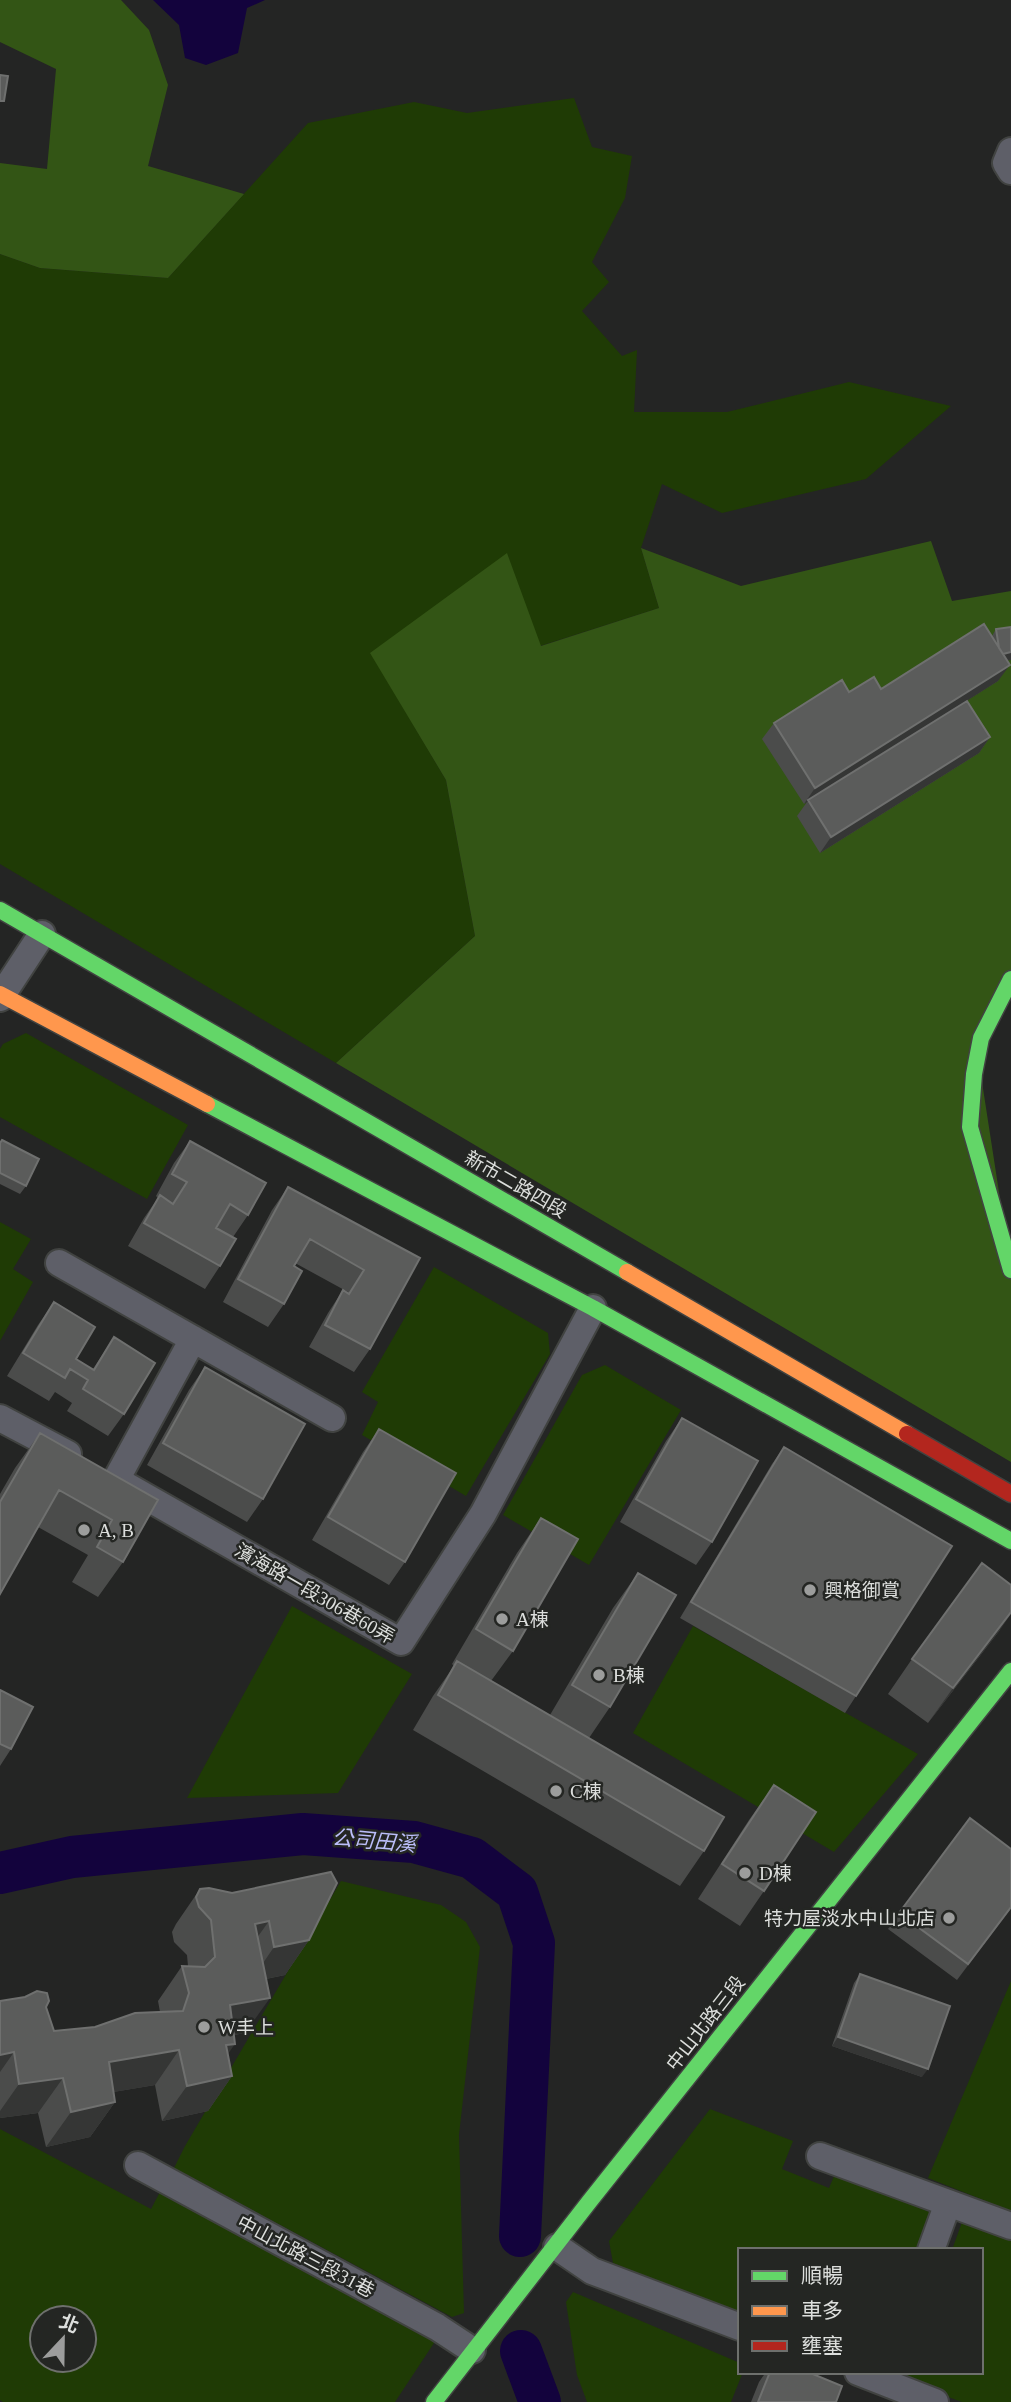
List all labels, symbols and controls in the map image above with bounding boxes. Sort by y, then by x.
street label: 新市二路四段 [461,1147,570,1222]
place label: A, B [98,1520,134,1541]
marker: A, B [76,1522,92,1538]
street label: 濱海路一段306巷60弄 [231,1539,398,1648]
place label: 興格御賞 [824,1580,900,1601]
marker: 興格御賞 [802,1582,818,1598]
place label: A棟 [516,1609,549,1630]
marker: A棟 [494,1611,510,1627]
place label: B棟 [613,1665,645,1686]
marker: B棟 [591,1667,607,1683]
place label: C棟 [570,1781,602,1802]
marker: C棟 [548,1783,564,1799]
water label: 公司田溪 [331,1825,420,1857]
place label: D棟 [759,1863,792,1884]
marker: D棟 [737,1865,753,1881]
place label: 特力屋淡水中山北店 [764,1908,935,1929]
marker: 特力屋淡水中山北店 [941,1910,957,1926]
street label: 中山北路三段 [662,1972,749,2075]
place label: W丰上 [218,2017,274,2038]
marker: W丰上 [196,2019,212,2035]
street label: 中山北路三段31巷 [234,2211,378,2301]
legend [738,2248,983,2374]
text: 順暢 [801,2264,843,2288]
text: 車多 [801,2299,843,2323]
north arrow [28,2304,98,2374]
text: 北 [56,2310,82,2337]
text: 壅塞 [801,2334,843,2358]

